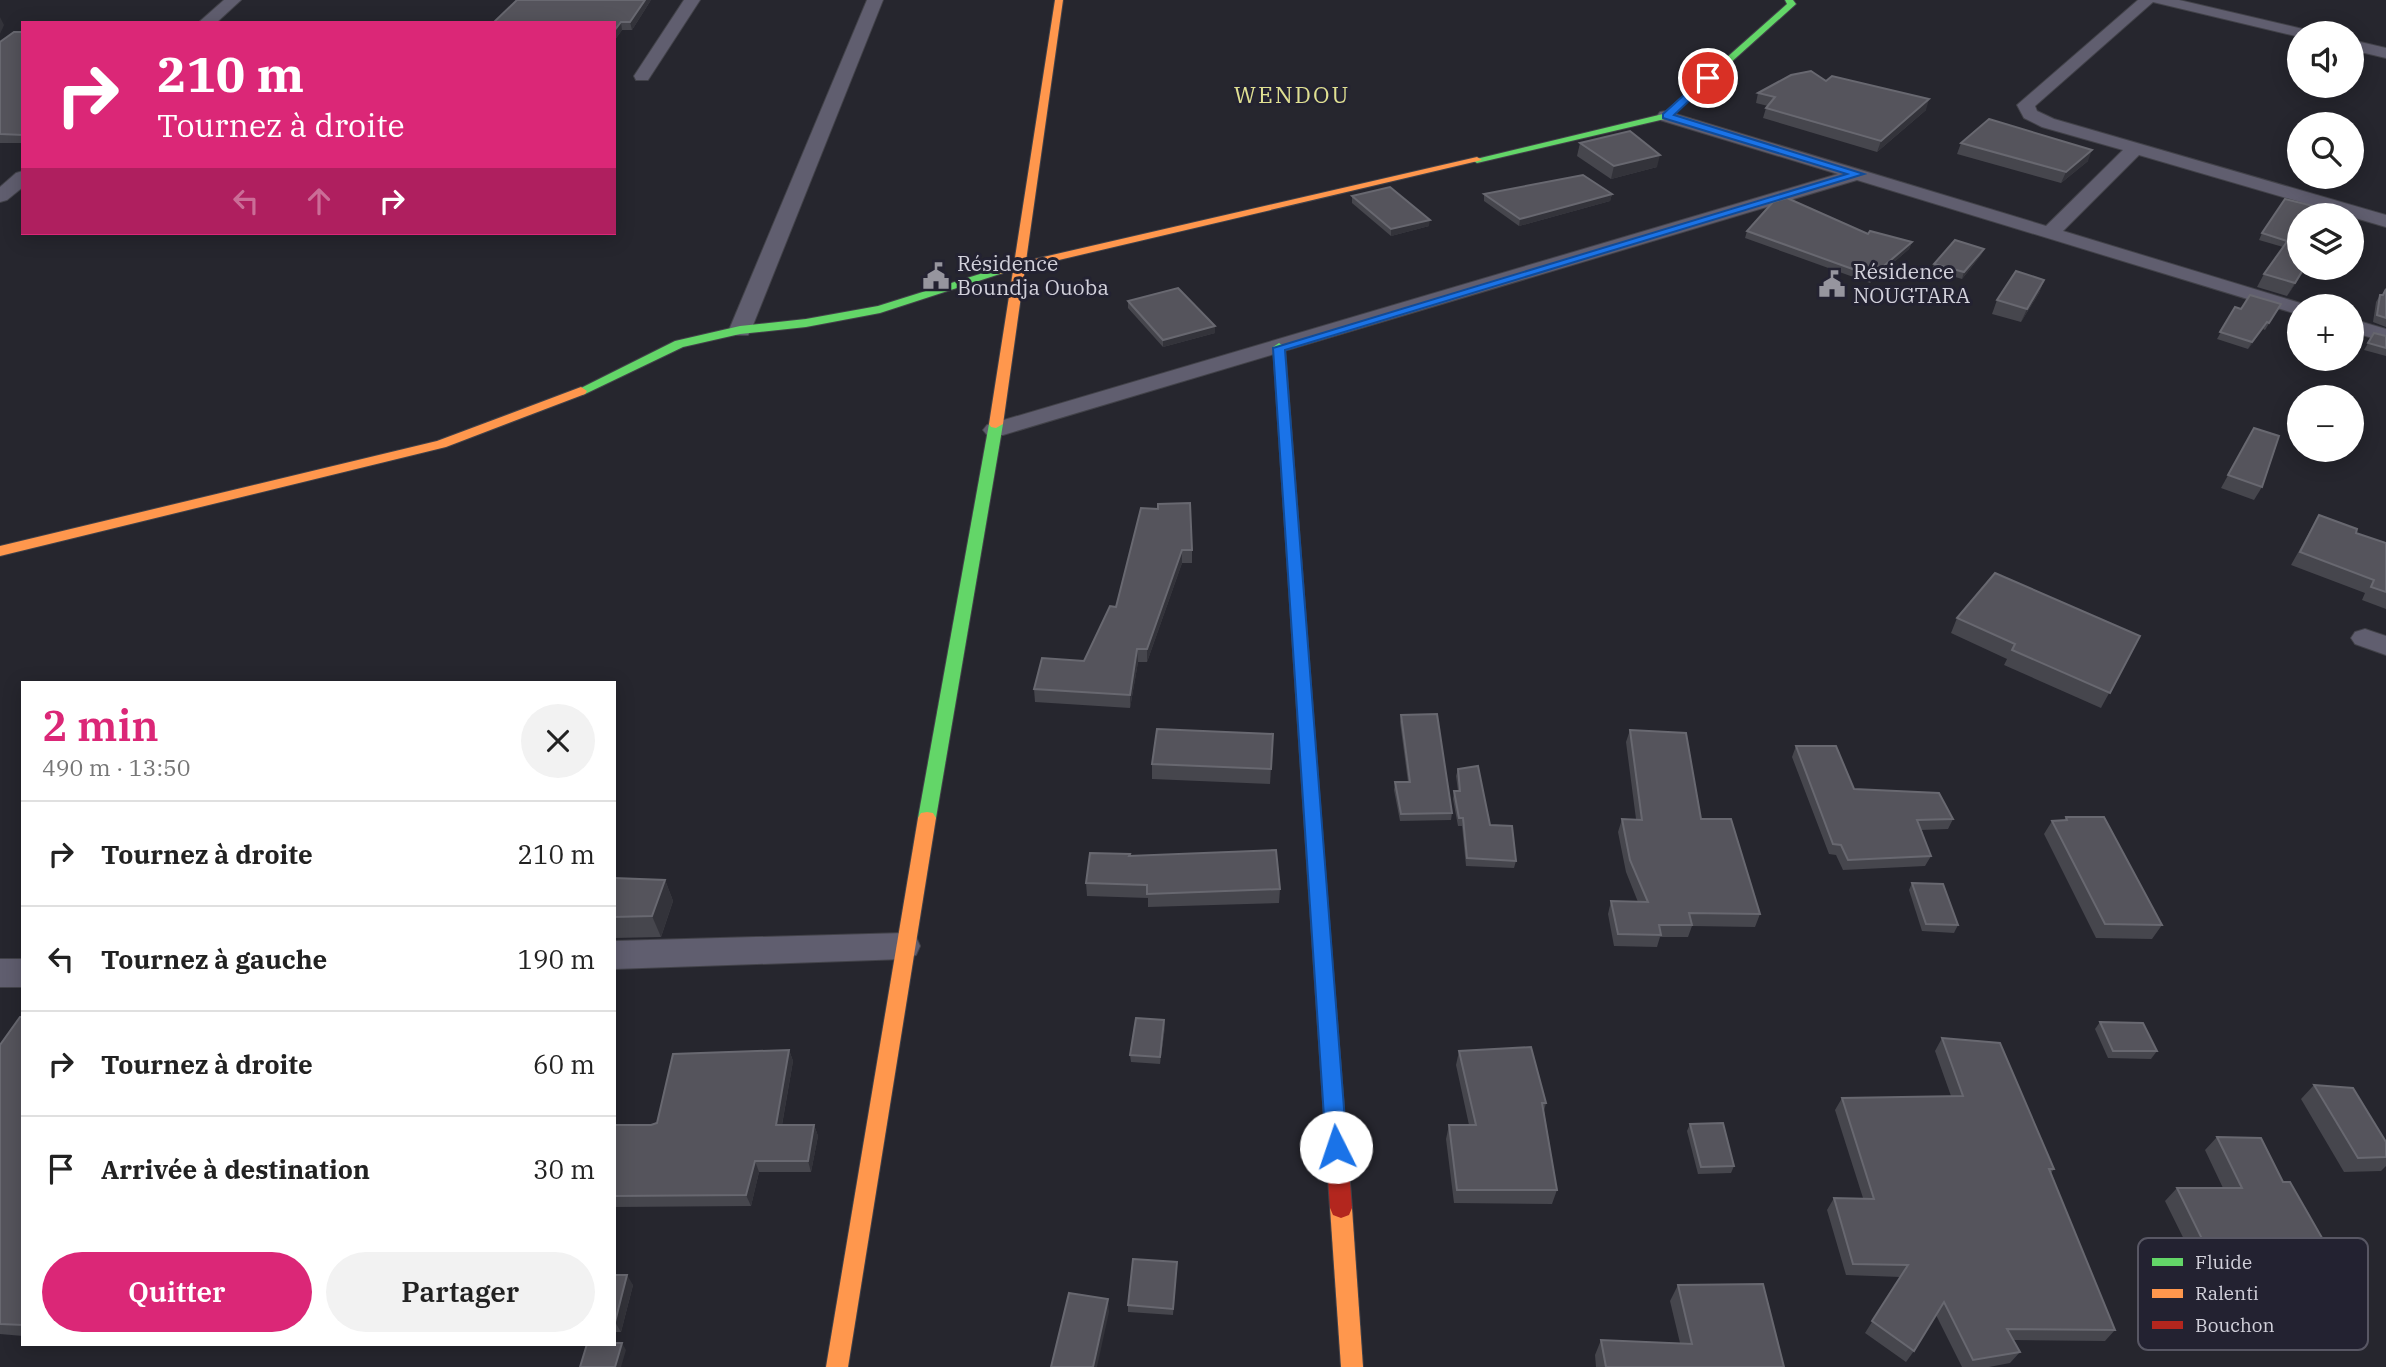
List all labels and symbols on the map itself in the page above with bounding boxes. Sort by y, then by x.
pin [1678,48,1738,108]
district label: WENDOU [1234,79,1350,109]
place label: Résidence Boundja Ouoba [957,249,1109,301]
place label: Résidence NOUGTARA [1853,257,1971,309]
public building icon: Résidence Boundja Ouoba [921,261,951,291]
public building icon: Résidence NOUGTARA [1817,269,1847,299]
position arrow [1299,1110,1373,1184]
legend [2138,1238,2368,1350]
text: Fluide [2195,1250,2252,1274]
text: Ralenti [2195,1281,2259,1305]
text: Bouchon [2195,1313,2275,1337]

